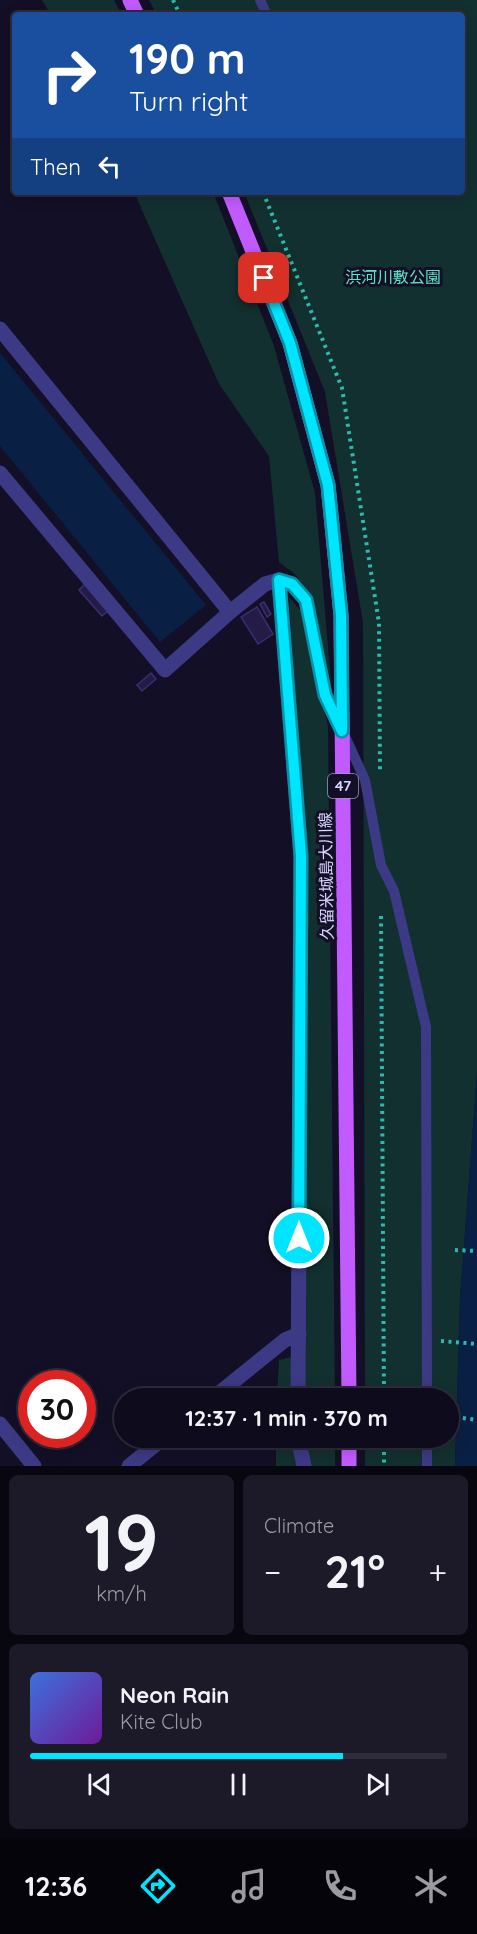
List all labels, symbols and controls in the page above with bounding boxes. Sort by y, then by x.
text: 190 m [129,32,245,85]
icon: right [30,36,108,114]
text: Turn right [129,84,248,118]
icon: left [93,150,126,183]
text: Then [30,153,81,181]
pin [238,252,289,303]
icon: arrive [247,261,280,294]
park label: 浜河川敷公園 [345,267,441,287]
road number: 47 [328,774,358,798]
street label: 久留米城島大川線 [315,812,337,940]
position arrow [267,1206,331,1270]
speed limit sign: 30 [18,1370,96,1448]
text: 12:37 · 1 min · 370 m [185,1404,388,1432]
text: 19 [84,1493,159,1591]
text: Climate [264,1513,334,1538]
text: 21° [324,1543,385,1599]
text: − [264,1551,281,1592]
text: + [428,1551,447,1592]
text: km/h [96,1581,147,1606]
text: Neon Rain [120,1681,229,1709]
text: Kite Club [120,1709,202,1734]
icon: previous [83,1768,116,1801]
icon: pause [222,1768,255,1801]
icon: next [361,1768,394,1801]
icon: directions [137,1865,179,1907]
icon: music [228,1865,270,1907]
icon: phone [319,1865,361,1907]
icon: climate [410,1865,452,1907]
text: 12:36 [25,1869,87,1903]

